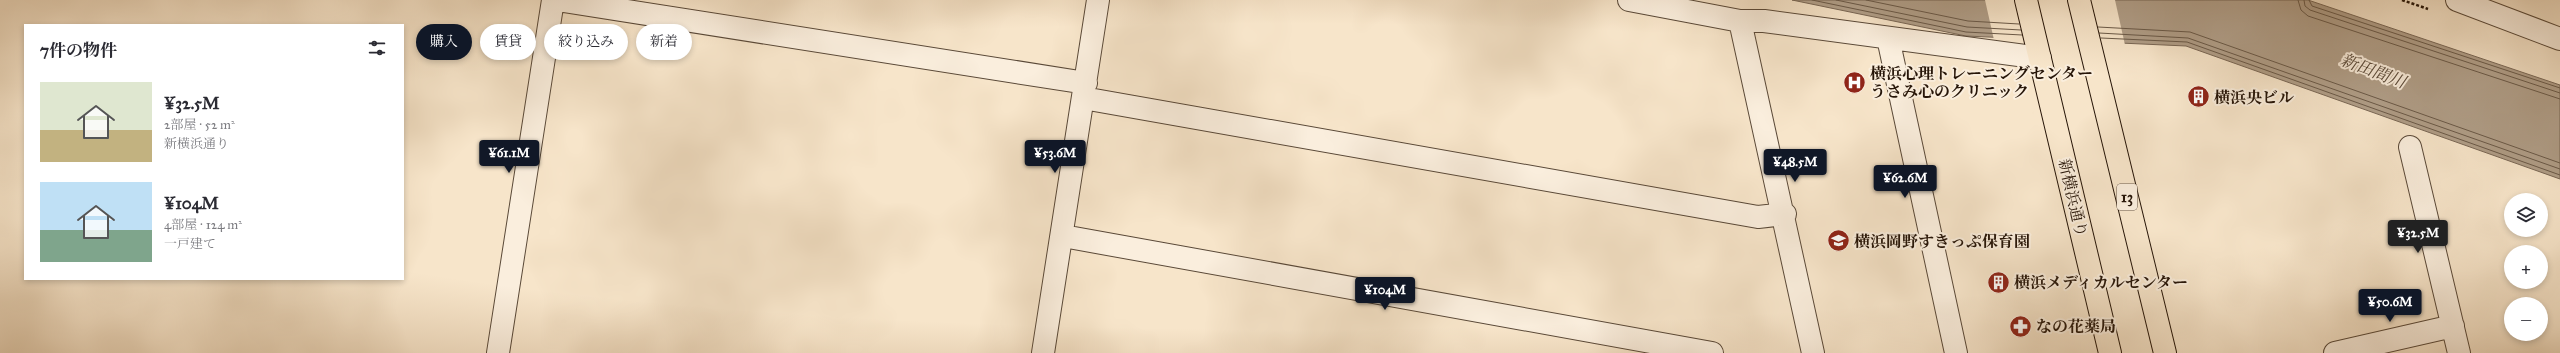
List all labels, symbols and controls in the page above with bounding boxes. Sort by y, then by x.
chip: 購入 [416,24,472,60]
chip: 賃貸 [480,24,536,60]
chip: 絞り込み [544,24,628,60]
chip: 新着 [636,24,692,60]
icon: filters [366,37,388,59]
text: 7件の物件 [40,40,117,61]
water label: 新田間川 [2337,49,2410,94]
place label: 横浜心理トレーニングセンター うさみ心のクリニック [1870,64,2093,101]
hospital icon: 横浜心理トレーニングセンター うさみ心のクリニック [1842,69,1868,95]
building icon: 横浜央ビル [2185,84,2211,110]
place label: 横浜央ビル [2214,88,2294,107]
text: ¥32.5M [164,93,219,114]
icon: home [72,98,120,146]
text: 2部屋 · 52 m² [164,117,235,133]
text: 新横浜通り [164,136,229,152]
pin: ¥61.1M [476,140,542,174]
pin: ¥53.6M [1022,140,1088,174]
text: ¥61.1M [488,145,530,161]
text: ¥53.6M [1034,145,1076,161]
pin: ¥48.5M [1762,149,1828,183]
text: ¥48.5M [1773,154,1817,170]
street label: 新横浜通り [2055,157,2091,239]
pin: ¥62.6M [1872,165,1938,199]
text: ¥62.6M [1883,170,1927,186]
road number: 13 [2117,184,2137,210]
text: ¥104M [164,193,219,214]
map controls [2504,193,2548,341]
button: layers [2504,193,2548,237]
icon: home [72,198,120,246]
text: 4部屋 · 124 m² [164,217,242,233]
pin: ¥32.5M [2385,220,2451,254]
text: ¥32.5M [2397,225,2439,241]
school or university icon: 横浜岡野すきっぷ保育園 [1826,228,1852,254]
place label: 横浜岡野すきっぷ保育園 [1854,232,2030,251]
text: 一戸建て [164,236,216,252]
button: + [2504,245,2548,289]
building icon: 横浜メディカルセンター [1985,269,2011,295]
place label: 横浜メディカルセンター [2014,273,2188,292]
pin: ¥104M [1357,277,1413,311]
text: ¥104M [1364,282,1406,298]
pin: ¥50.6M [2357,289,2423,323]
text: ¥50.6M [2368,294,2412,310]
button: − [2504,297,2548,341]
pharmacy icon: なの花薬局 [2008,313,2034,339]
place label: なの花薬局 [2036,317,2116,336]

